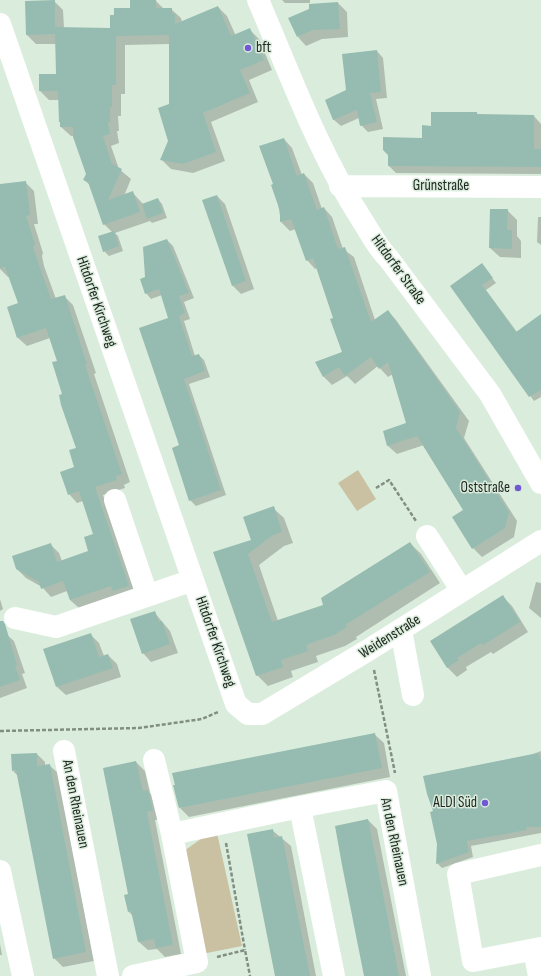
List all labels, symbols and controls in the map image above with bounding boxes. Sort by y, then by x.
place label: bft [256,39,271,57]
marker: bft [243,43,253,53]
street label: Grünstraße [413,177,469,195]
street label: Hitdorfer Straße [367,232,429,308]
street label: Hitdorfer Kirchweg [72,254,120,350]
place label: Oststraße [461,479,510,497]
marker: Oststraße [513,483,523,493]
street label: Hitdorfer Kirchweg [191,594,239,690]
street label: Weidenstraße [356,611,424,663]
street label: An den Rheinauen [58,758,92,850]
place label: ALDI Süd [433,794,477,812]
street label: An den Rheinauen [376,796,412,888]
marker: ALDI Süd [480,798,490,808]

